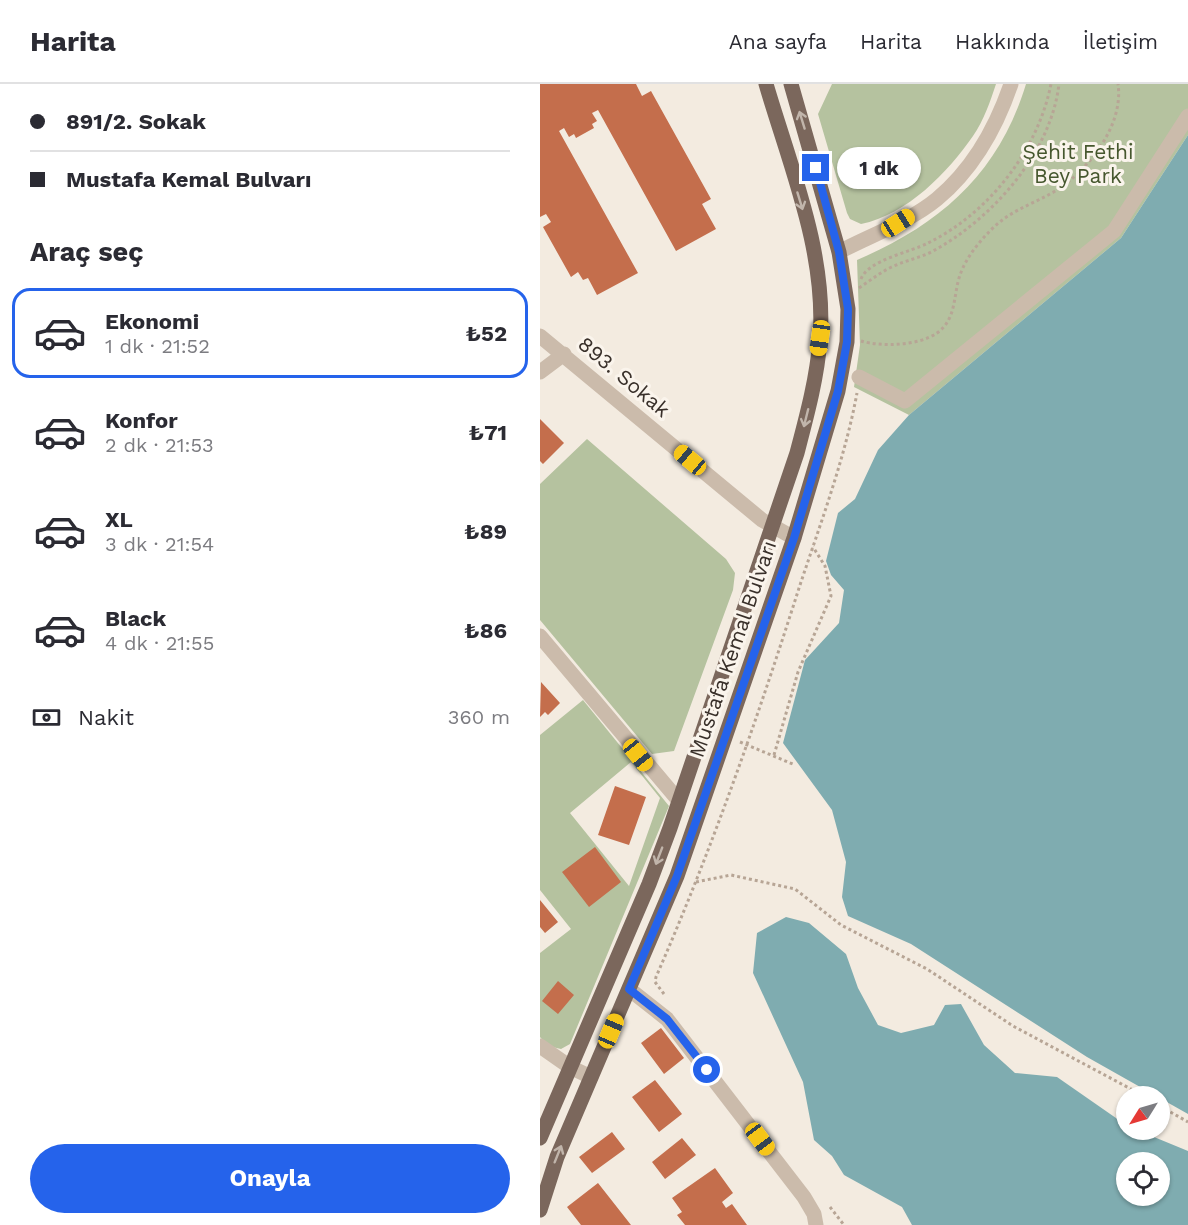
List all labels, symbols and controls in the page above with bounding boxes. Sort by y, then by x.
text: Harita [30,25,116,58]
text: Ana sayfa [729,29,827,54]
text: Harita [860,29,922,54]
text: Hakkında [955,29,1050,54]
text: İletişim [1083,29,1158,54]
text: 891/2. Sokak [66,109,206,134]
one-way arrow [796,111,807,130]
park label: Şehit Fethi Bey Park [1023,139,1133,188]
callout: 1 dk [837,147,921,189]
route end [802,154,829,181]
text: 1 dk [859,156,899,180]
text: Mustafa Kemal Bulvarı [66,167,311,192]
one-way arrow [795,191,806,210]
car [878,206,918,240]
text: Araç seç [30,236,144,268]
icon: car [33,306,87,360]
text: Ekonomi [105,309,199,334]
car [809,319,831,357]
text: ₺52 [465,321,507,346]
street label: 893. Sokak [573,331,675,422]
text: 1 dk · 21:52 [105,334,210,358]
icon: car [33,405,87,459]
text: Konfor [105,408,178,433]
one-way arrow [800,408,811,427]
text: ₺71 [469,420,507,445]
text: 2 dk · 21:53 [105,433,214,457]
car [670,442,710,478]
icon: car [33,504,87,558]
text: XL [105,507,133,532]
text: ₺89 [464,519,507,544]
text: 3 dk · 21:54 [105,532,214,556]
street label: Mustafa Kemal Bulvarı [684,537,781,761]
icon: car [33,603,87,657]
text: Black [105,606,166,631]
text: ₺86 [464,618,507,643]
text: 4 dk · 21:55 [105,631,214,655]
icon: cash [30,701,63,734]
text: Nakit [78,705,134,730]
text: 360 m [448,705,510,729]
car [620,735,656,775]
one-way arrow [653,846,664,865]
car [596,1011,626,1051]
route start [693,1056,720,1083]
north arrow [1116,1086,1170,1140]
map controls [1116,1086,1170,1206]
car [742,1119,778,1159]
button: Onayla [30,1144,510,1213]
one-way arrow [553,1145,564,1164]
button: locate [1116,1152,1170,1206]

